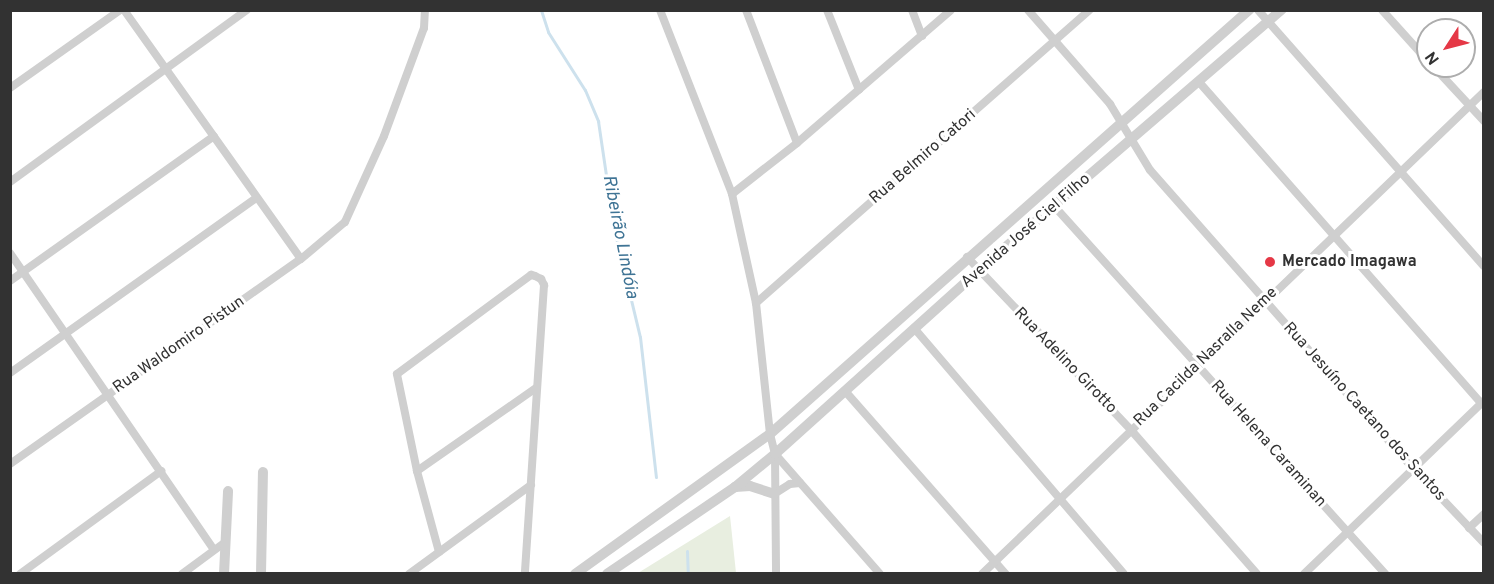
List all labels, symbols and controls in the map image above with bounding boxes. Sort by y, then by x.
north arrow [1416,18,1476,78]
text: N [1422,47,1445,68]
street label: Rua Belmiro Catori [866,106,980,208]
street label: Avenida José Ciel Filho [958,170,1094,292]
water label: Ribeirão Lindóia [596,173,642,301]
place label: Mercado Imagawa [1282,252,1417,272]
marker: Mercado Imagawa [1263,255,1277,269]
street label: Rua Cacilda Nasralla Neme [1130,283,1282,431]
street label: Rua Waldomiro Pistun [109,292,249,398]
street label: Rua Adelino Girotto [1009,304,1121,418]
street label: Rua Jesuíno Caetano dos Santos [1279,319,1449,505]
street label: Rua Helena Caraminan [1206,377,1330,511]

